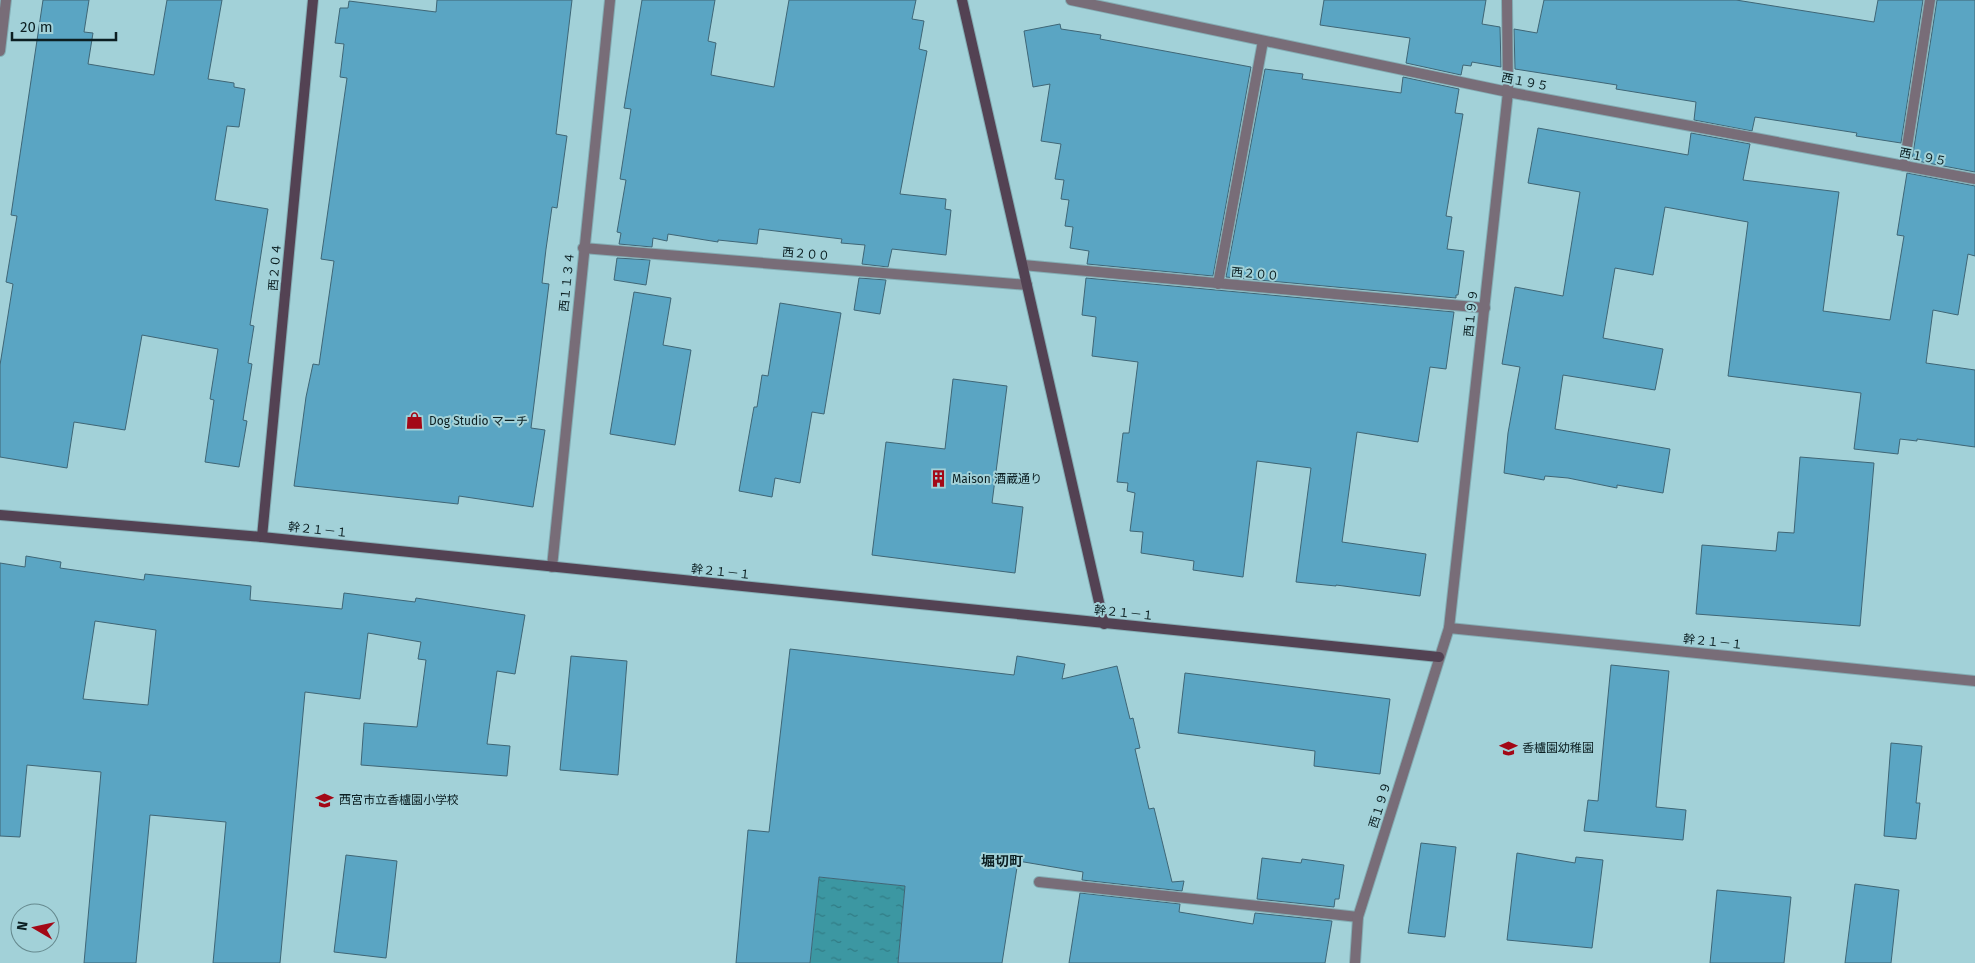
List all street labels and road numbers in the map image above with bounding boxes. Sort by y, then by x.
street label: 西１９５ [1500,71,1550,93]
street label: 西１９５ [1898,146,1948,168]
street label: 西２０４ [266,242,284,292]
street label: 西２００ [781,245,831,263]
street label: 西１１３４ [557,251,577,313]
street label: 西２００ [1230,265,1280,283]
street label: 西１９９ [1462,288,1480,338]
street label: 幹２１－１ [287,520,349,540]
street label: 幹２１－１ [690,562,752,582]
street label: 幹２１－１ [1093,603,1155,623]
street label: 幹２１－１ [1682,632,1744,652]
street label: 西１９９ [1366,780,1394,830]

